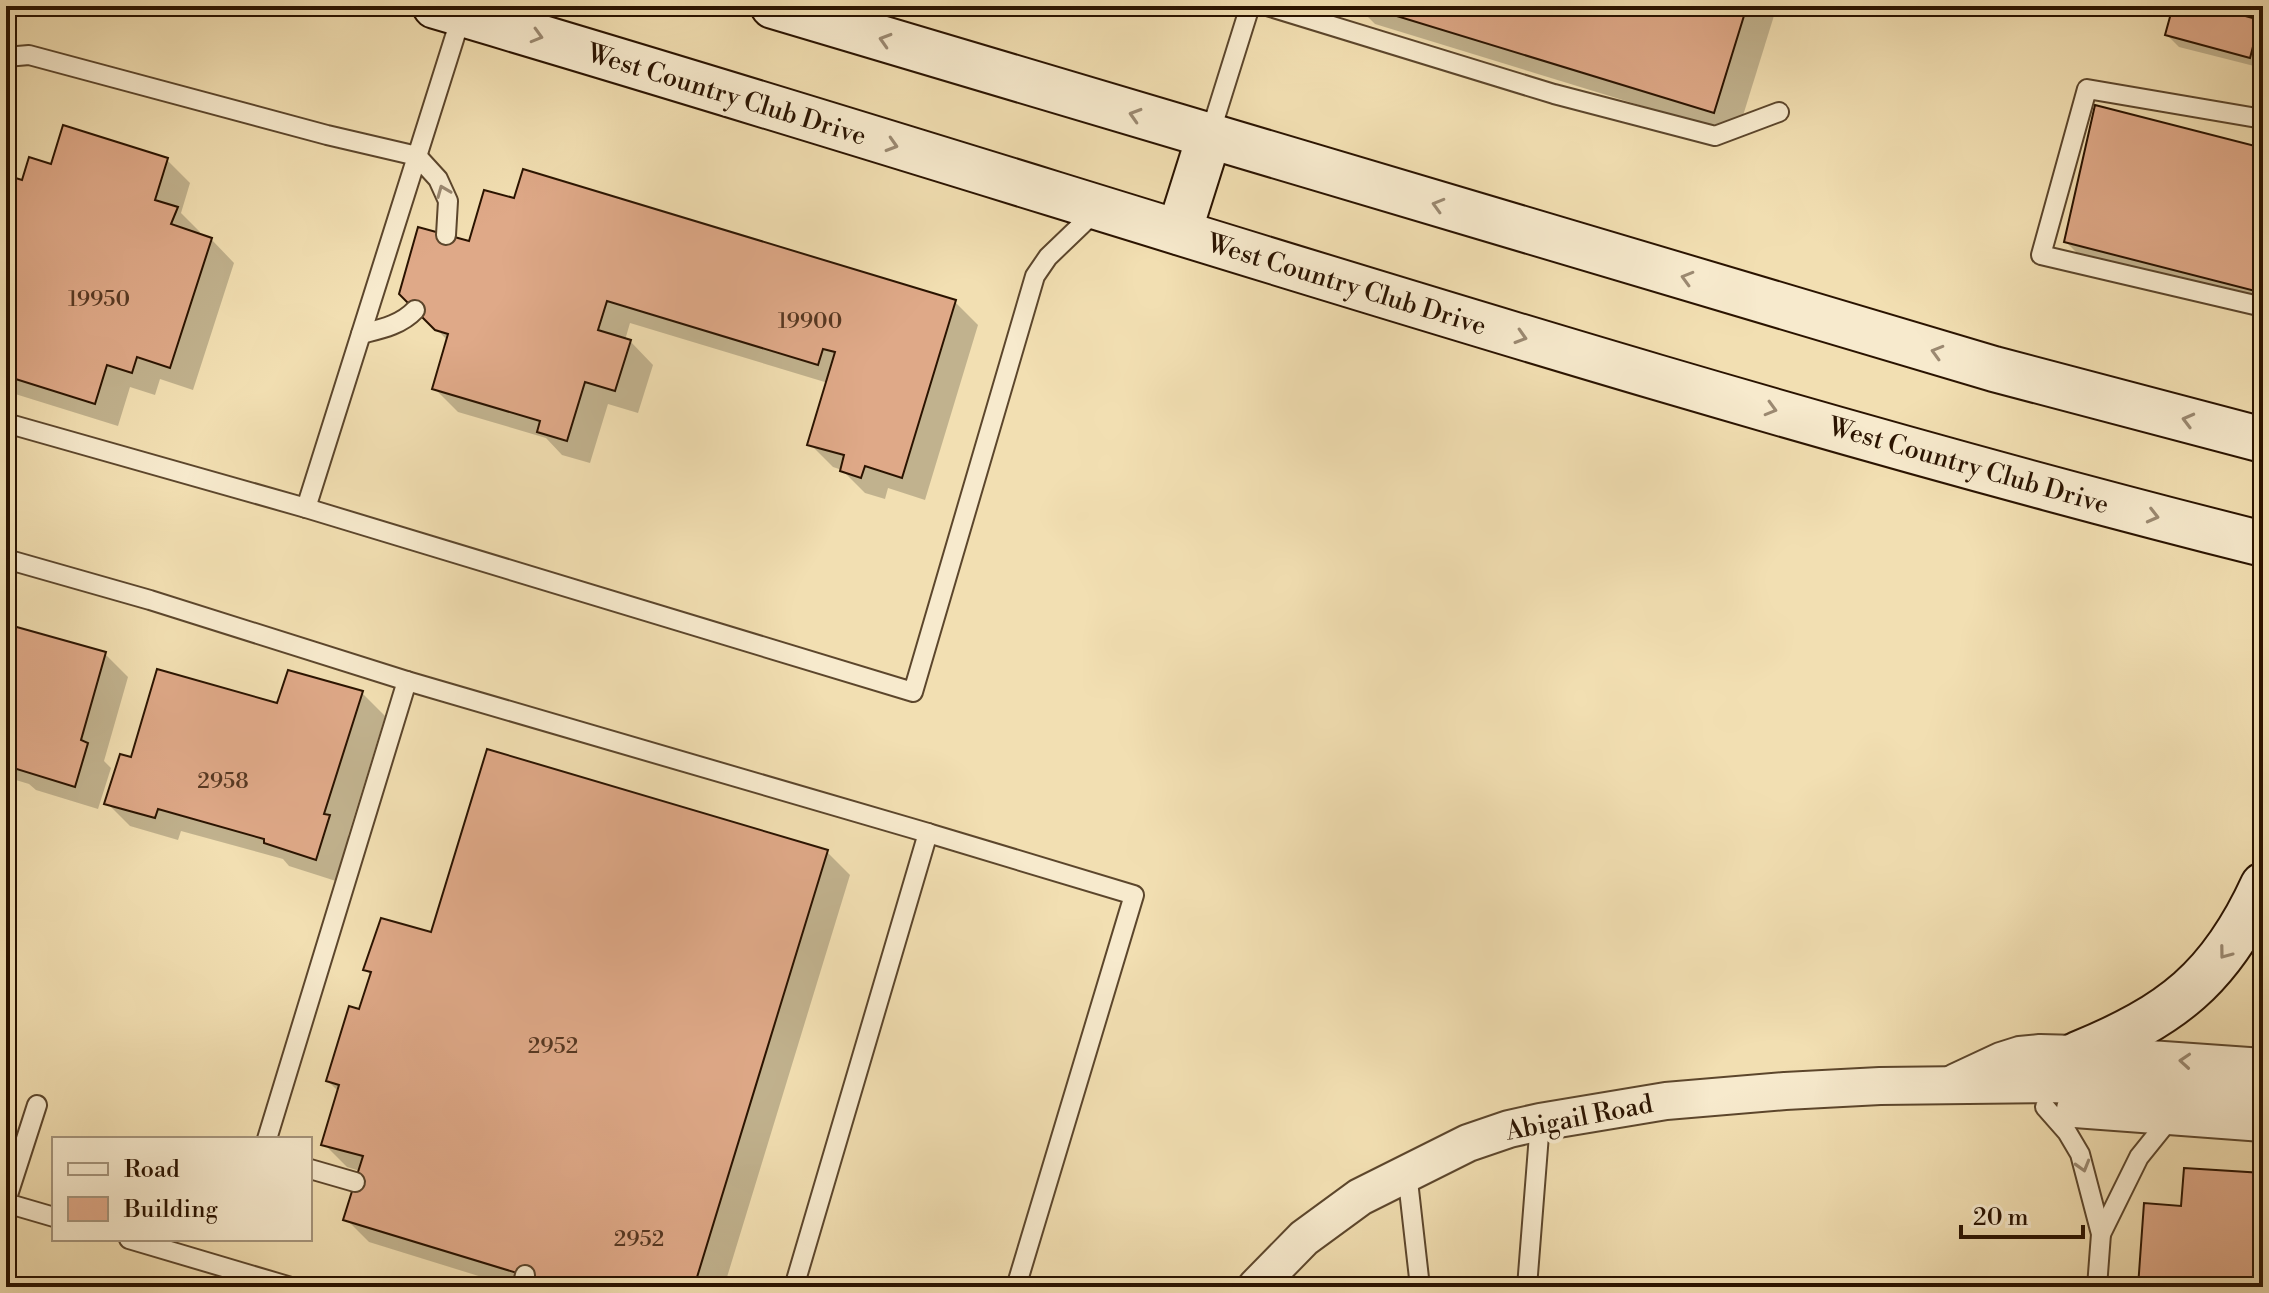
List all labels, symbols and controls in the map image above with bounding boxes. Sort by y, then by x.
one-way arrow [529,27,543,43]
one-way arrow [879,33,893,49]
street label: West Country Club Drive [582,37,870,153]
one-way arrow [1128,108,1142,124]
one-way arrow [885,135,899,151]
one-way arrow [436,185,453,199]
one-way arrow [1432,198,1445,214]
street label: West Country Club Drive [1202,227,1490,343]
one-way arrow [1681,271,1695,287]
house number: 19950 [68,286,130,313]
house number: 19900 [778,308,842,335]
one-way arrow [1514,328,1527,344]
one-way arrow [1930,345,1944,361]
one-way arrow [1763,400,1777,416]
street label: West Country Club Drive [1824,410,2113,521]
one-way arrow [2181,413,2195,430]
one-way arrow [2146,506,2160,523]
house number: 2958 [197,768,249,795]
one-way arrow [2220,944,2234,959]
house number: 2952 [528,1033,578,1060]
one-way arrow [2178,1053,2191,1070]
street label: Abigail Road [1502,1088,1656,1148]
legend [52,1137,312,1241]
text: Road [124,1155,180,1185]
one-way arrow [2074,1158,2090,1172]
scale bar [1961,1189,2083,1239]
text: Building [123,1195,218,1225]
text: 20 m [1973,1203,2029,1233]
house number: 2952 [614,1226,664,1253]

